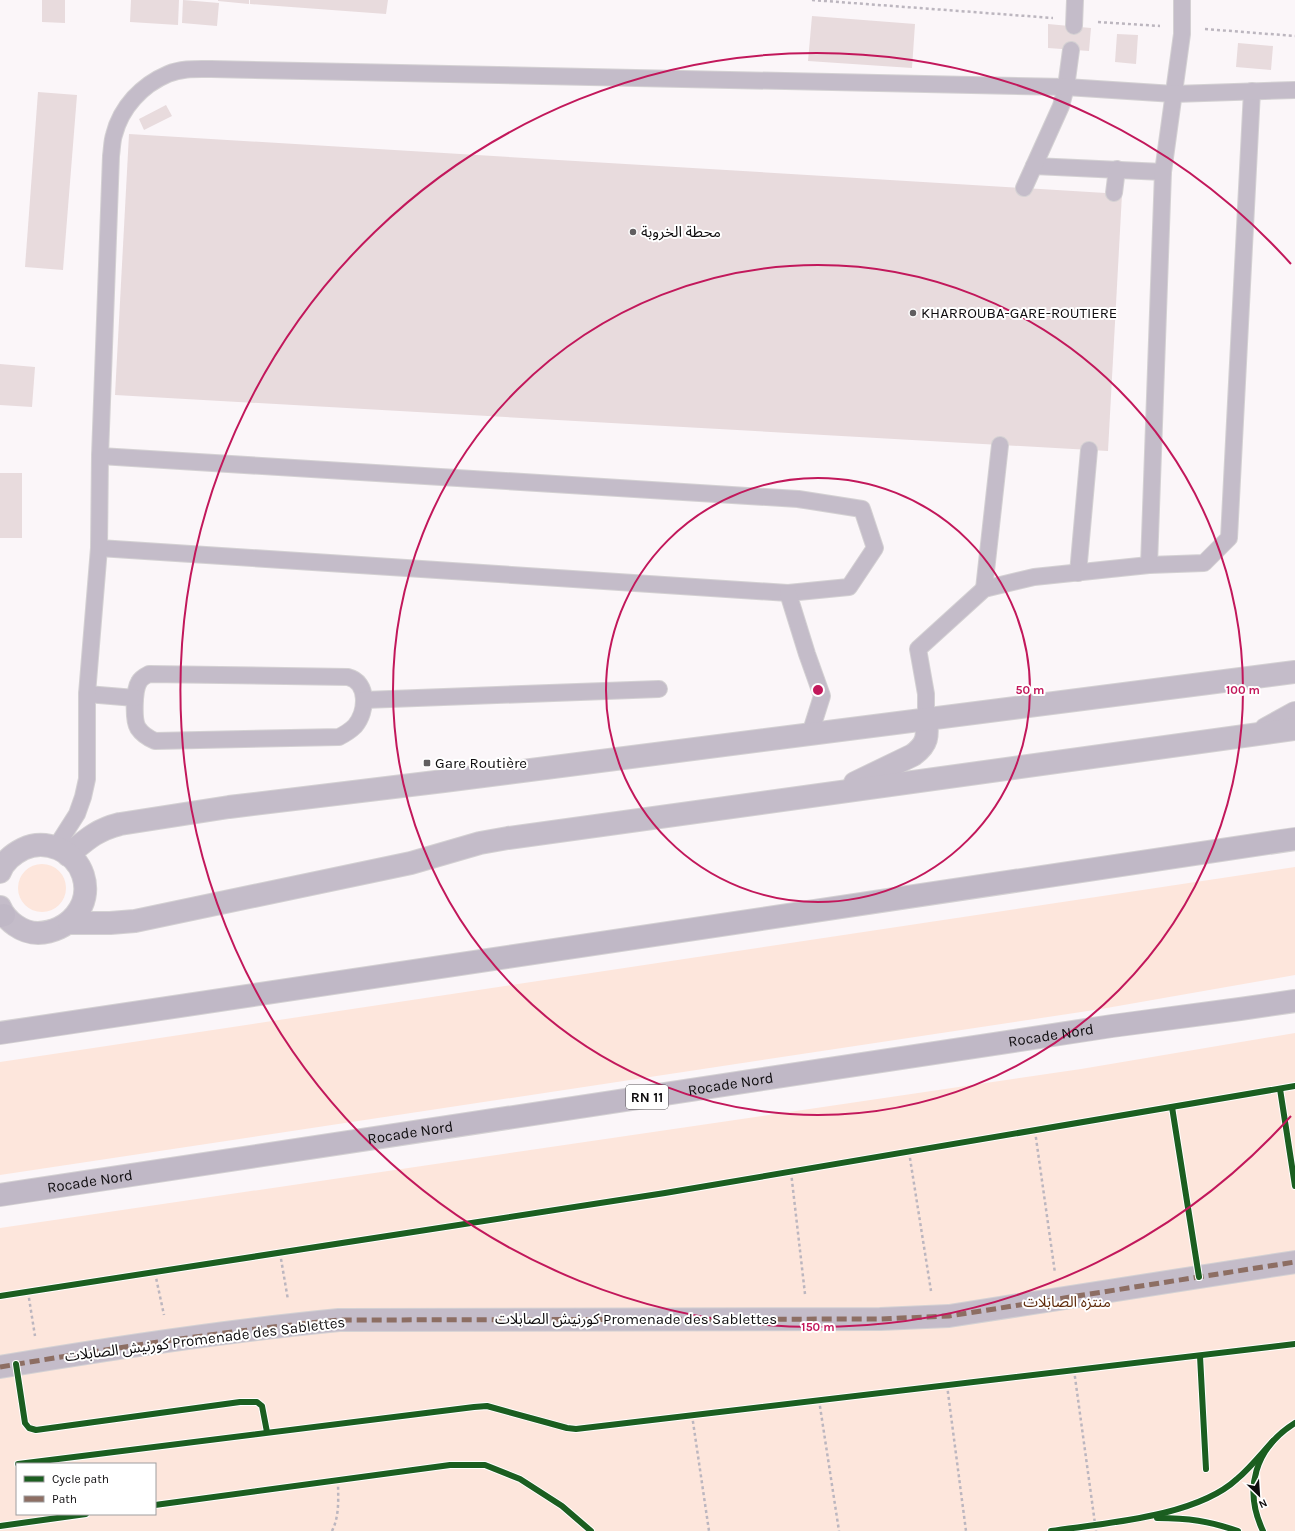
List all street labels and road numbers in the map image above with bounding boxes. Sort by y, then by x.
street label: Rocade Nord [1007,1020,1095,1051]
street label: Rocade Nord [687,1069,775,1099]
road number: RN 11 [626,1085,668,1109]
street label: Rocade Nord [366,1117,454,1148]
street label: Rocade Nord [46,1166,134,1197]
street label: كورنيش الصابلات Promenade des Sablettes [495,1310,777,1328]
street label: كورنيش الصابلات Promenade des Sablettes [64,1313,346,1365]

